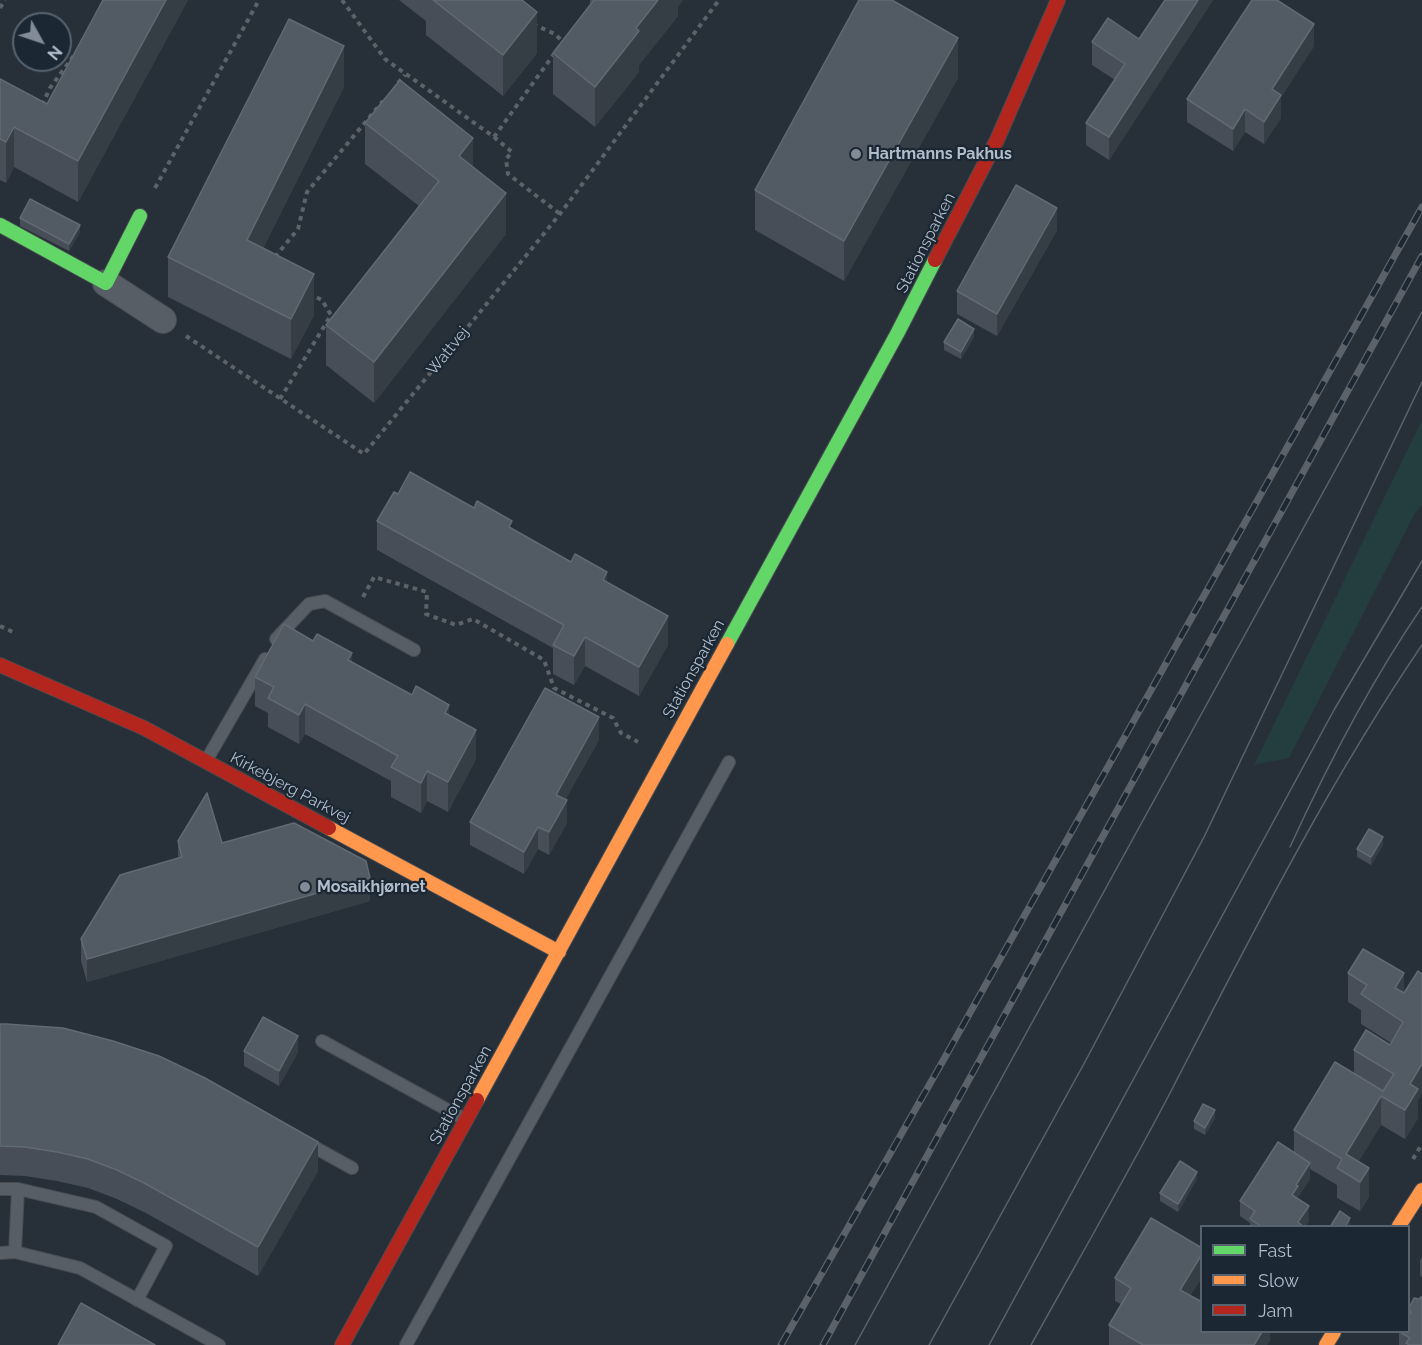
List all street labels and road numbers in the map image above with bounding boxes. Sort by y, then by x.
street label: Stationsparken [892,190,960,296]
street label: Wattvej [423,323,473,379]
street label: Stationsparken [659,616,729,722]
street label: Kirkebjerg Parkvej [227,748,353,828]
street label: Stationsparken [426,1042,496,1148]

